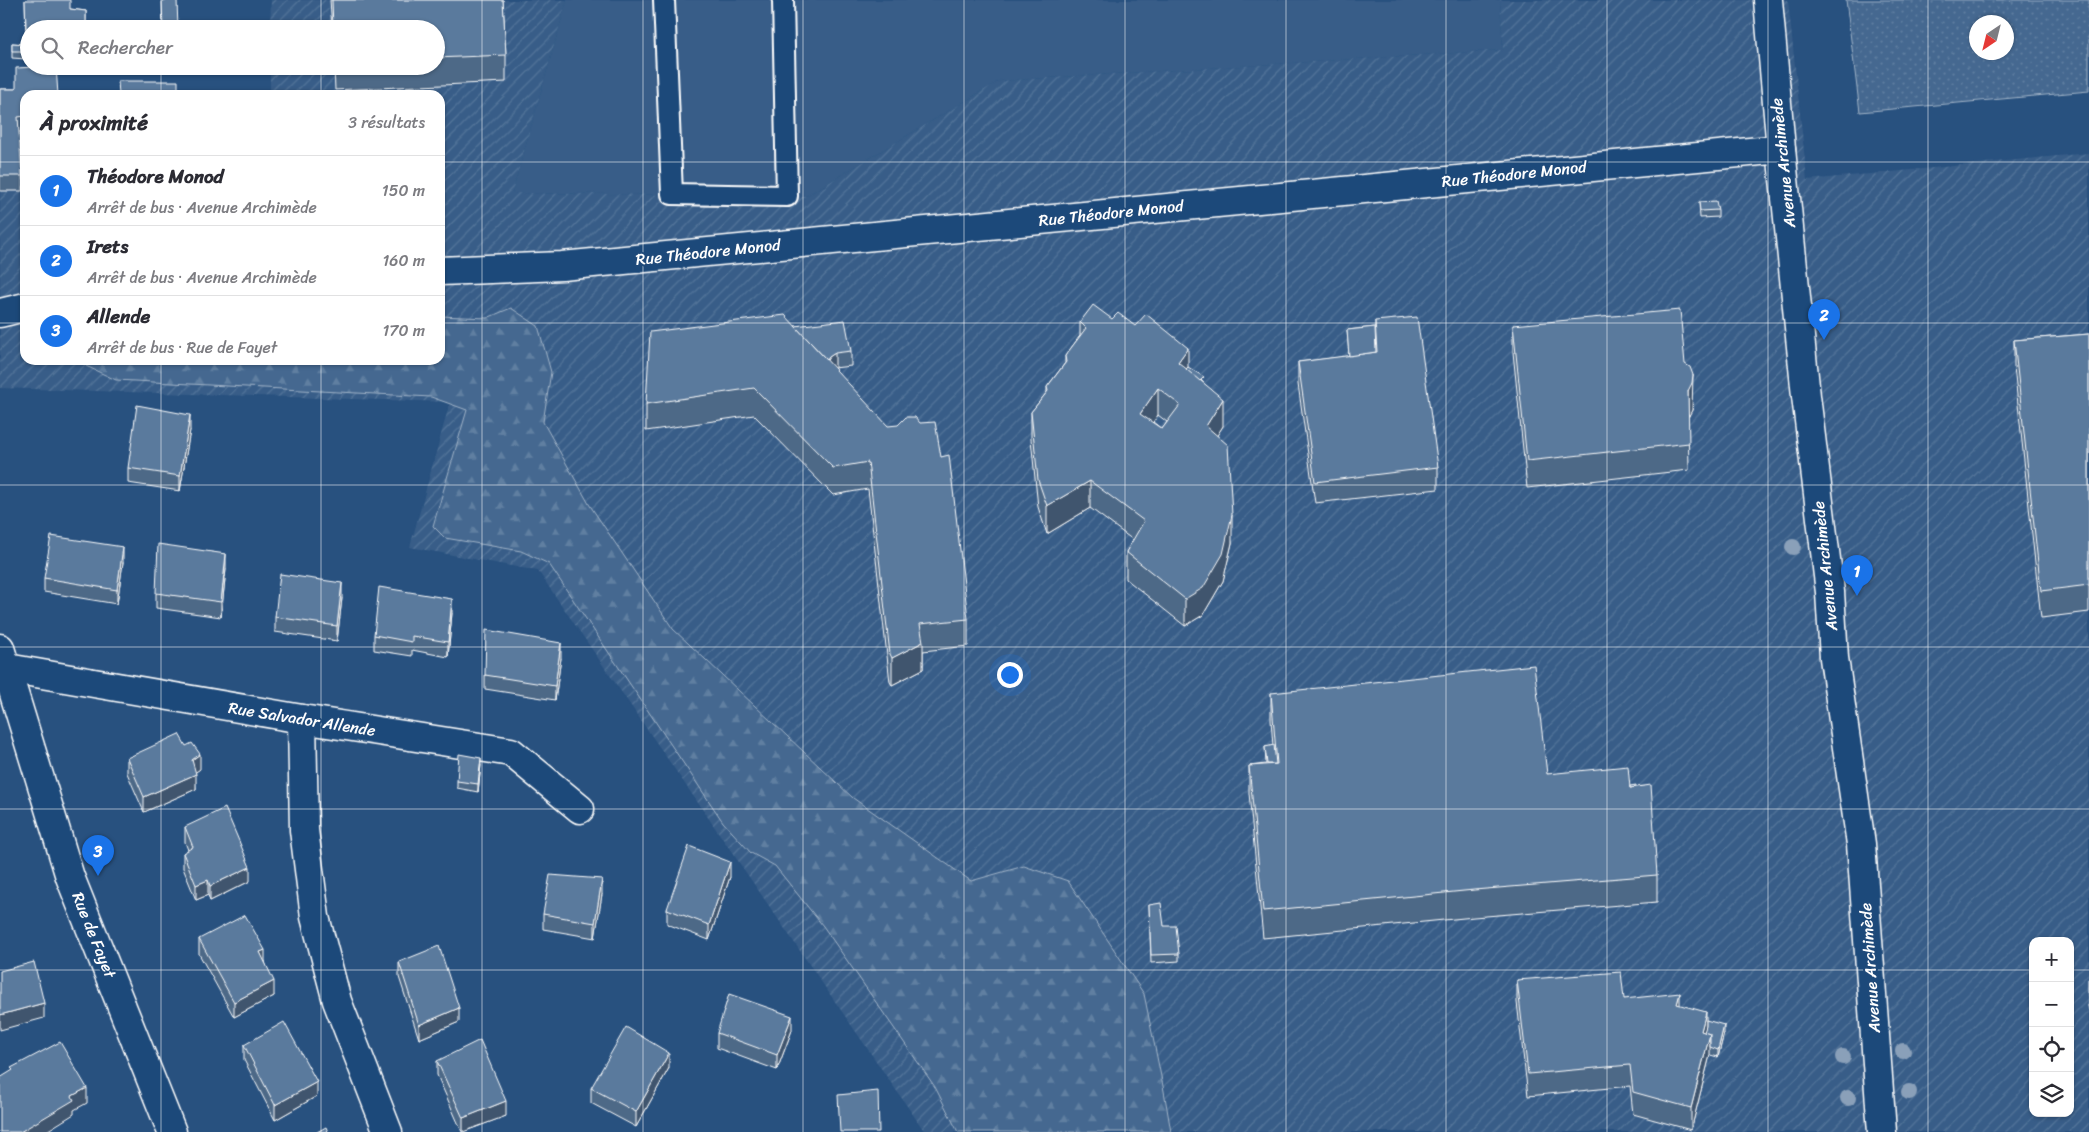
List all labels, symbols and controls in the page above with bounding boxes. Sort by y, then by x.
north arrow [1969,15,2014,60]
search box [20,20,445,75]
text: Rechercher [78,31,173,64]
icon: search [38,34,66,62]
street label: Avenue Archimède [1762,97,1804,230]
text: À proximité [40,104,148,142]
text: 3 résultats [348,108,425,137]
street label: Rue Théodore Monod [1440,152,1589,196]
text: Théodore Monod [87,160,224,193]
text: 1 [53,176,59,205]
text: 150 m [382,176,425,205]
street label: Rue Théodore Monod [1037,191,1186,235]
text: Arrêt de bus · Avenue Archimède [87,193,317,222]
text: Irets [87,230,128,263]
street label: Rue Théodore Monod [634,230,783,274]
text: 2 [51,246,61,275]
text: 160 m [382,246,425,275]
text: Arrêt de bus · Avenue Archimède [87,263,317,292]
pin: 2 [1808,299,1840,340]
text: Allende [87,300,150,333]
text: 3 [52,316,60,345]
text: 170 m [382,316,425,345]
text: Arrêt de bus · Rue de Fayet [87,333,277,362]
street label: Avenue Archimède [1804,500,1846,633]
pin: 1 [1841,555,1873,596]
your location [997,662,1023,688]
street label: Rue Salvador Allende [226,693,378,745]
pin: 3 [82,835,114,876]
street label: Rue de Fayet [64,888,125,983]
street label: Avenue Archimède [1851,902,1889,1035]
map controls [2029,937,2074,1117]
button: + [2029,937,2074,982]
button: − [2029,982,2074,1027]
button: locate [2029,1027,2074,1072]
button: layers [2029,1072,2074,1117]

